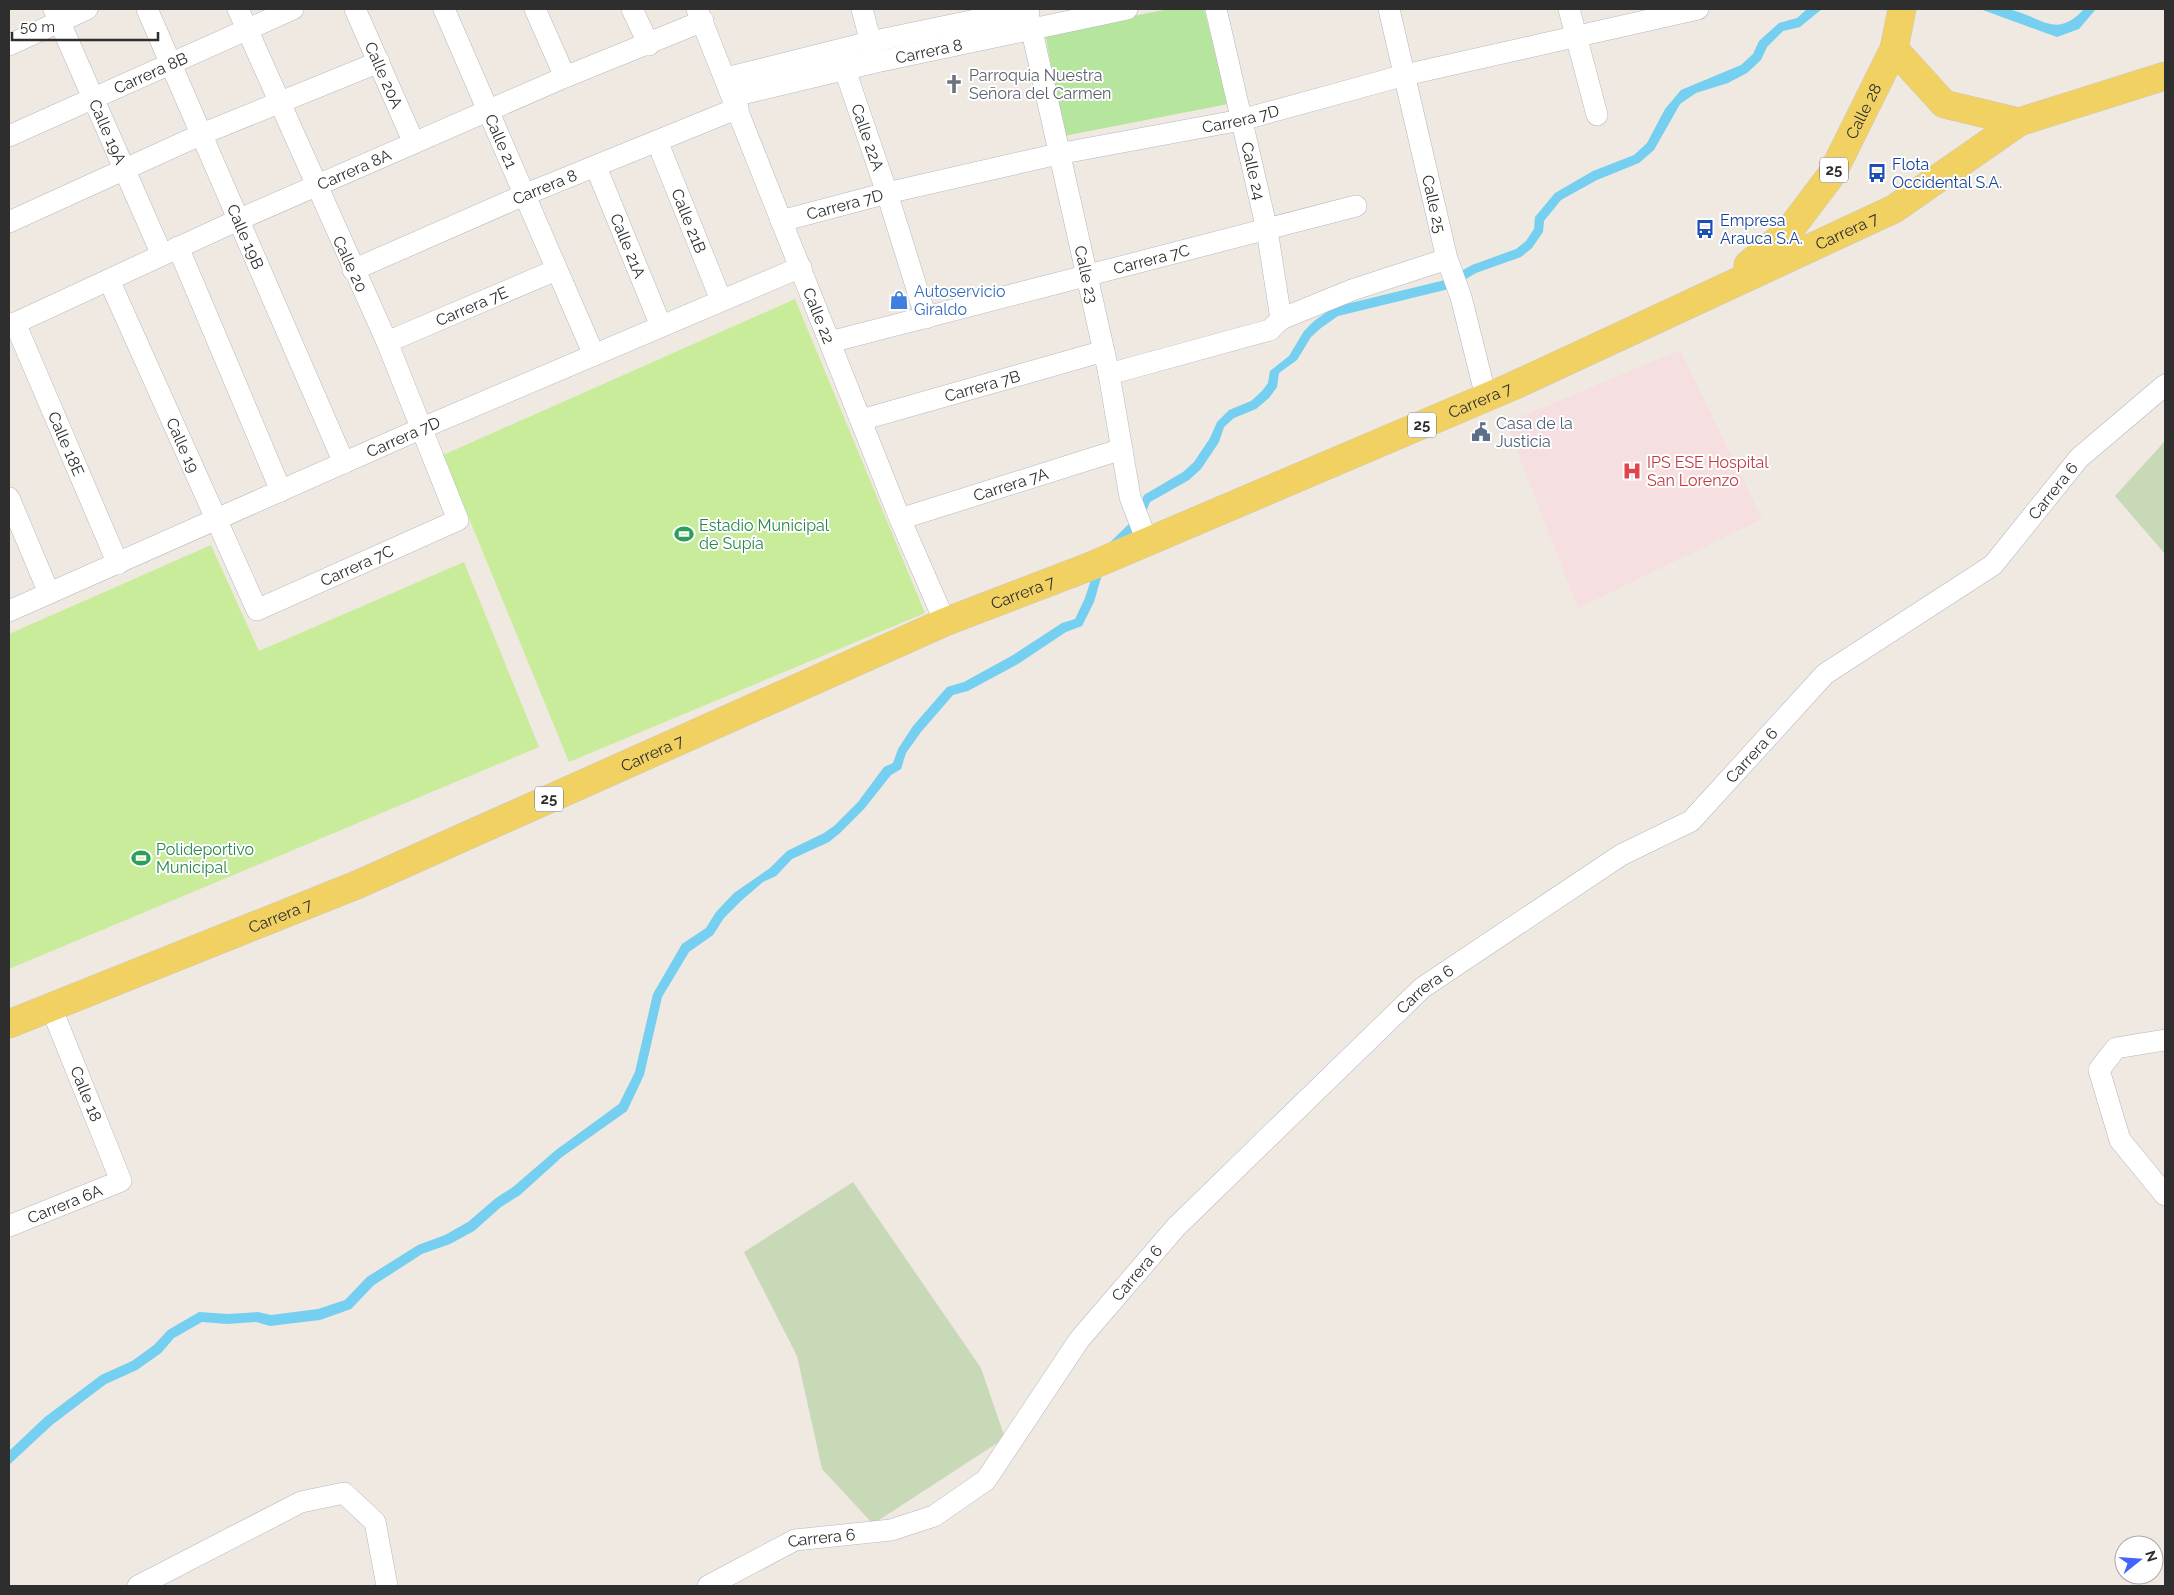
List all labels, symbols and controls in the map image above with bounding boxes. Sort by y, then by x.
scale bar [12,10,159,42]
text: 50 m [20,18,55,36]
street label: Carrera 8 [894,35,964,67]
street label: Calle 20A [361,39,407,111]
street label: Carrera 8B [111,48,190,97]
place label: Parroquia Nuestra Señora del Carmen [969,66,1111,103]
church icon: Parroquia Nuestra Señora del Carmen [943,73,965,95]
street label: Calle 28 [1841,80,1885,142]
street label: Calle 19A [85,96,131,167]
street label: Carrera 7D [1200,100,1281,137]
street label: Calle 22A [848,101,888,173]
street label: Calle 21 [481,111,521,171]
street label: Calle 24 [1237,140,1269,202]
street label: Carrera 8A [314,145,394,194]
place label: Flota Occidental S.A. [1892,155,2002,192]
road number: 25 [1820,158,1848,182]
bus stop icon: Flota Occidental S.A. [1866,162,1888,184]
street label: Carrera 8 [509,165,580,208]
street label: Calle 25 [1418,173,1450,235]
street label: Carrera 7D [804,185,885,223]
street label: Calle 21B [668,186,711,256]
street label: Calle 19B [223,201,268,272]
street label: Carrera 7 [1812,208,1882,254]
street label: Calle 21A [607,211,650,281]
place label: Empresa Arauca S.A. [1720,211,1803,248]
bus stop icon: Empresa Arauca S.A. [1694,218,1716,240]
street label: Calle 20 [329,233,371,295]
street label: Carrera 7C [1111,240,1192,278]
street label: Calle 23 [1071,244,1102,305]
street label: Carrera 7E [433,282,511,330]
place label: Autoservicio Giraldo [914,282,1005,319]
street label: Calle 22 [799,285,839,346]
shop icon: Autoservicio Giraldo [888,289,910,311]
street label: Carrera 7B [942,366,1022,405]
street label: Carrera 7 [1445,378,1515,422]
street label: Calle 18E [44,408,89,479]
street label: Carrera 7D [363,412,443,461]
road number: 25 [1408,412,1436,438]
place label: Casa de la Justicia [1496,414,1573,451]
street label: Calle 19 [162,415,204,476]
public building icon: Casa de la Justicia [1470,421,1492,443]
place label: IPS ESE Hospital San Lorenzo [1647,453,1769,490]
street label: Carrera 6 [2024,458,2081,523]
hospital icon: IPS ESE Hospital San Lorenzo [1621,460,1643,482]
street label: Carrera 7A [971,463,1050,505]
place label: Estadio Municipal de Supía [699,516,830,553]
sports icon: Estadio Municipal de Supía [673,523,695,545]
street label: Carrera 7C [317,541,396,590]
street label: Carrera 7 [988,571,1058,613]
street label: Carrera 6 [1721,723,1781,786]
street label: Carrera 7 [618,730,687,775]
road number: 25 [535,786,563,812]
place label: Polideportivo Municipal [156,840,254,877]
sports icon: Polideportivo Municipal [130,847,152,869]
street label: Carrera 7 [245,894,315,937]
street label: Carrera 6 [1392,960,1457,1017]
street label: Calle 18 [66,1063,106,1125]
street label: Carrera 6A [25,1180,105,1227]
street label: Carrera 6 [1107,1241,1166,1305]
street label: Carrera 6 [784,1524,856,1552]
north arrow [2114,1535,2164,1585]
text: N [2142,1549,2161,1564]

